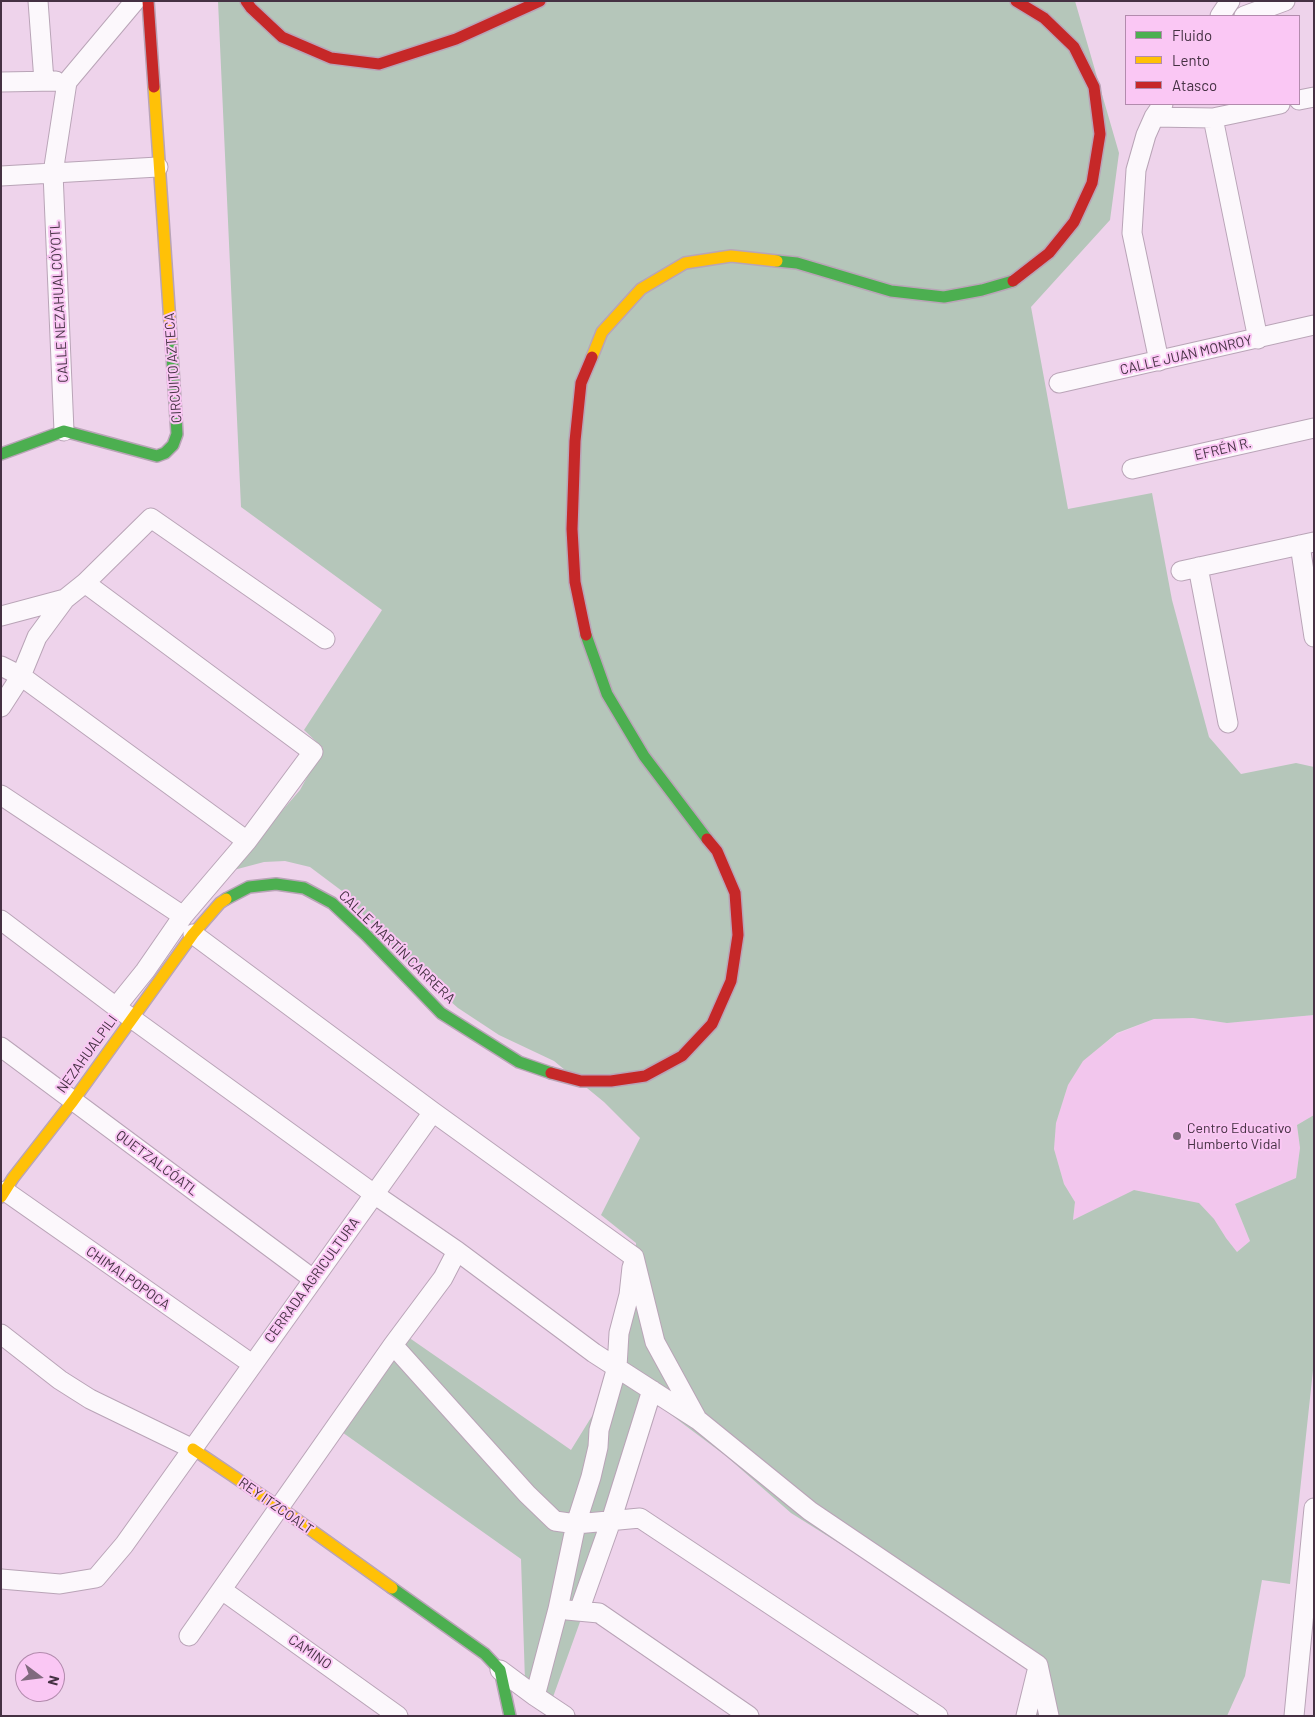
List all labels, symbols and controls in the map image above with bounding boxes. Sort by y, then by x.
legend [1125,15,1300,105]
text: Fluido [1172,26,1212,44]
text: Lento [1172,51,1210,69]
text: Atasco [1172,76,1217,94]
street label: CALLE NEZAHUALCÓYOTL [46,221,72,383]
street label: CIRCUITO AZTECA [161,312,185,424]
street label: CALLE JUAN MONROY [1118,332,1254,378]
street label: EFRÉN R. [1193,434,1253,464]
street label: CALLE MARTÍN CARRERA [335,887,459,1007]
street label: NEZAHUALPILI [53,1012,121,1096]
place label: Centro Educativo Humberto Vidal [1187,1120,1292,1152]
street label: QUETZALCÓATL [113,1127,201,1199]
marker: Centro Educativo Humberto Vidal [1171,1130,1183,1142]
street label: CERRADA AGRICULTURA [261,1214,363,1346]
street label: CHIMALPOPOCA [83,1243,173,1313]
street label: REY ITZCOALT [235,1474,317,1538]
street label: CAMINO [285,1631,335,1673]
north arrow [15,1652,65,1702]
text: N [45,1674,63,1687]

